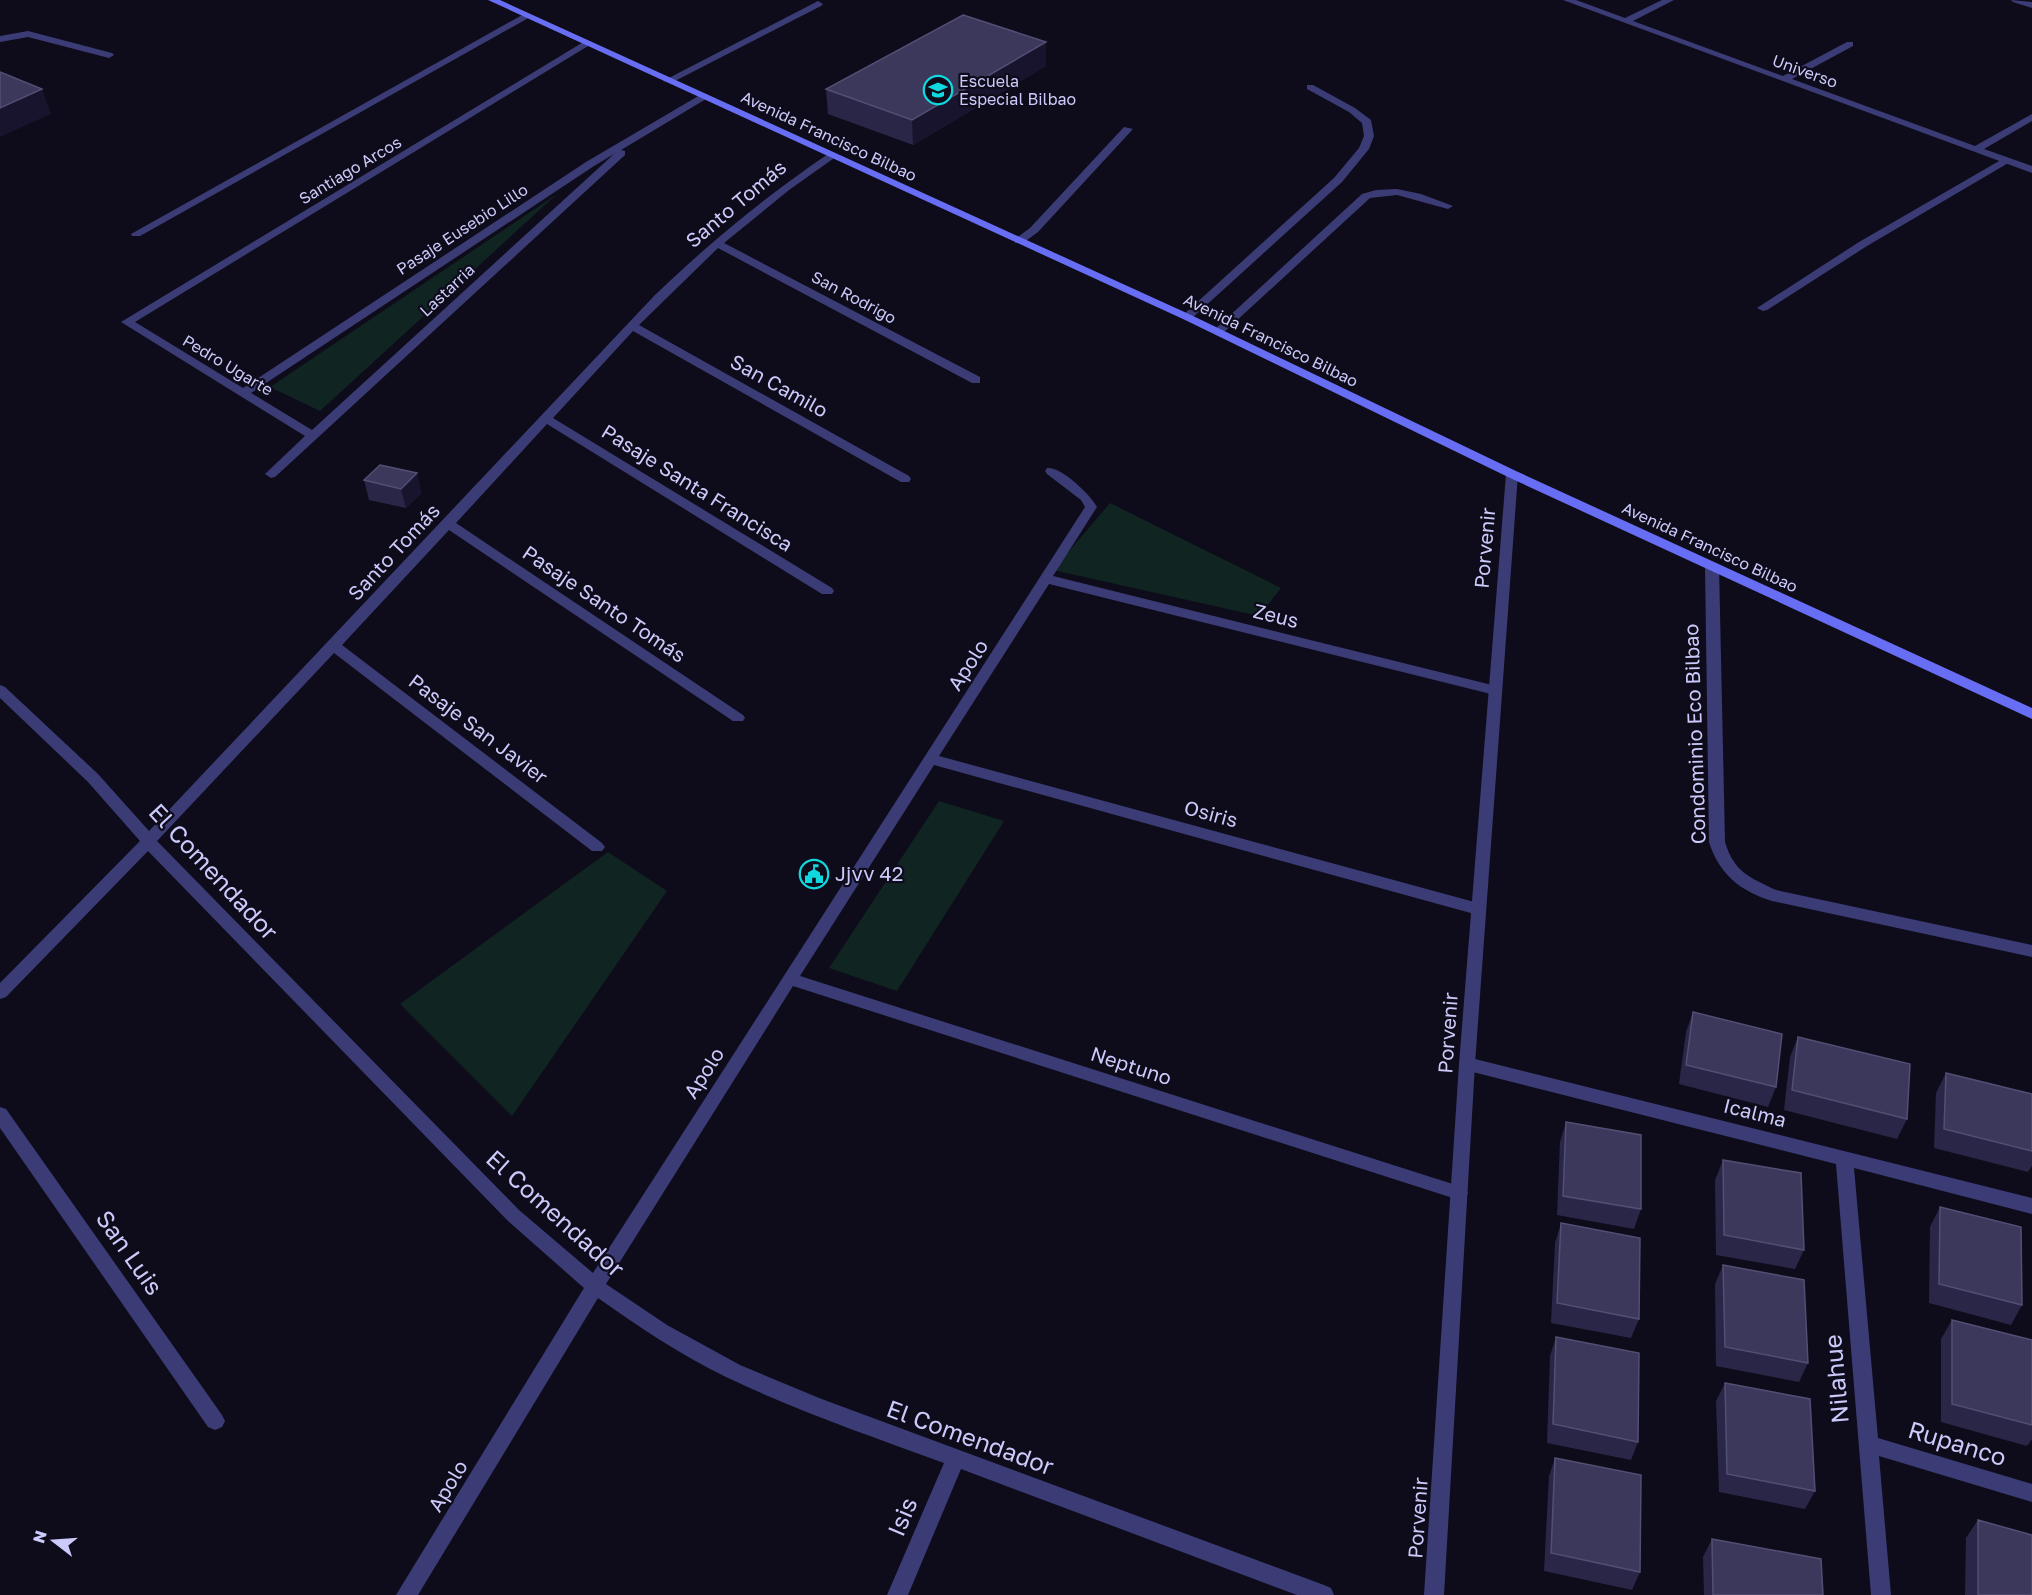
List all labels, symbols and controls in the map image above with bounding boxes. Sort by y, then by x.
street label: Universo [1770,50,1840,92]
place label: Escuela Especial Bilbao [959,71,1076,109]
school or university icon: Escuela Especial Bilbao [922,74,954,106]
street label: Avenida Francisco Bilbao [738,86,920,186]
street label: Santiago Arcos [295,132,405,208]
street label: Santo Tomás [680,154,790,252]
street label: Pasaje Eusebio Lillo [393,179,531,279]
street label: Lastarria [415,259,479,321]
street label: San Rodrigo [808,266,900,328]
street label: Avenida Francisco Bilbao [1181,289,1361,391]
street label: Pedro Ugarte [179,330,277,400]
street label: San Camilo [727,349,832,422]
street label: Pasaje Santa Francisca [598,418,797,556]
street label: Avenida Francisco Bilbao [1619,497,1801,597]
street label: Santo Tomás [342,498,444,605]
street label: Porvenir [1469,506,1500,589]
street label: Pasaje Santo Tomás [518,540,691,667]
street label: Zeus [1251,598,1301,632]
street label: Condominio Eco Bilbao [1678,623,1710,845]
street label: Apolo [942,634,992,694]
street label: Pasaje San Javier [405,668,553,788]
street label: Osiris [1182,794,1241,832]
street label: El Comendador [144,797,285,945]
public building icon: Jjvv 42 [798,858,830,890]
place label: Jjvv 42 [835,861,903,885]
street label: Porvenir [1432,991,1462,1074]
street label: Neptuno [1088,1041,1175,1089]
street label: Apolo [678,1042,728,1102]
street label: Icalma [1721,1093,1789,1131]
street label: El Comendador [481,1143,631,1282]
street label: San Luis [91,1204,170,1300]
street label: Nilahue [1817,1333,1854,1425]
street label: El Comendador [883,1393,1058,1480]
street label: Rupanco [1905,1414,2010,1471]
street label: Apolo [422,1455,472,1516]
street label: Porvenir [1402,1476,1432,1559]
street label: Isis [881,1493,923,1540]
north arrow [24,1511,84,1571]
text: N [28,1528,51,1545]

